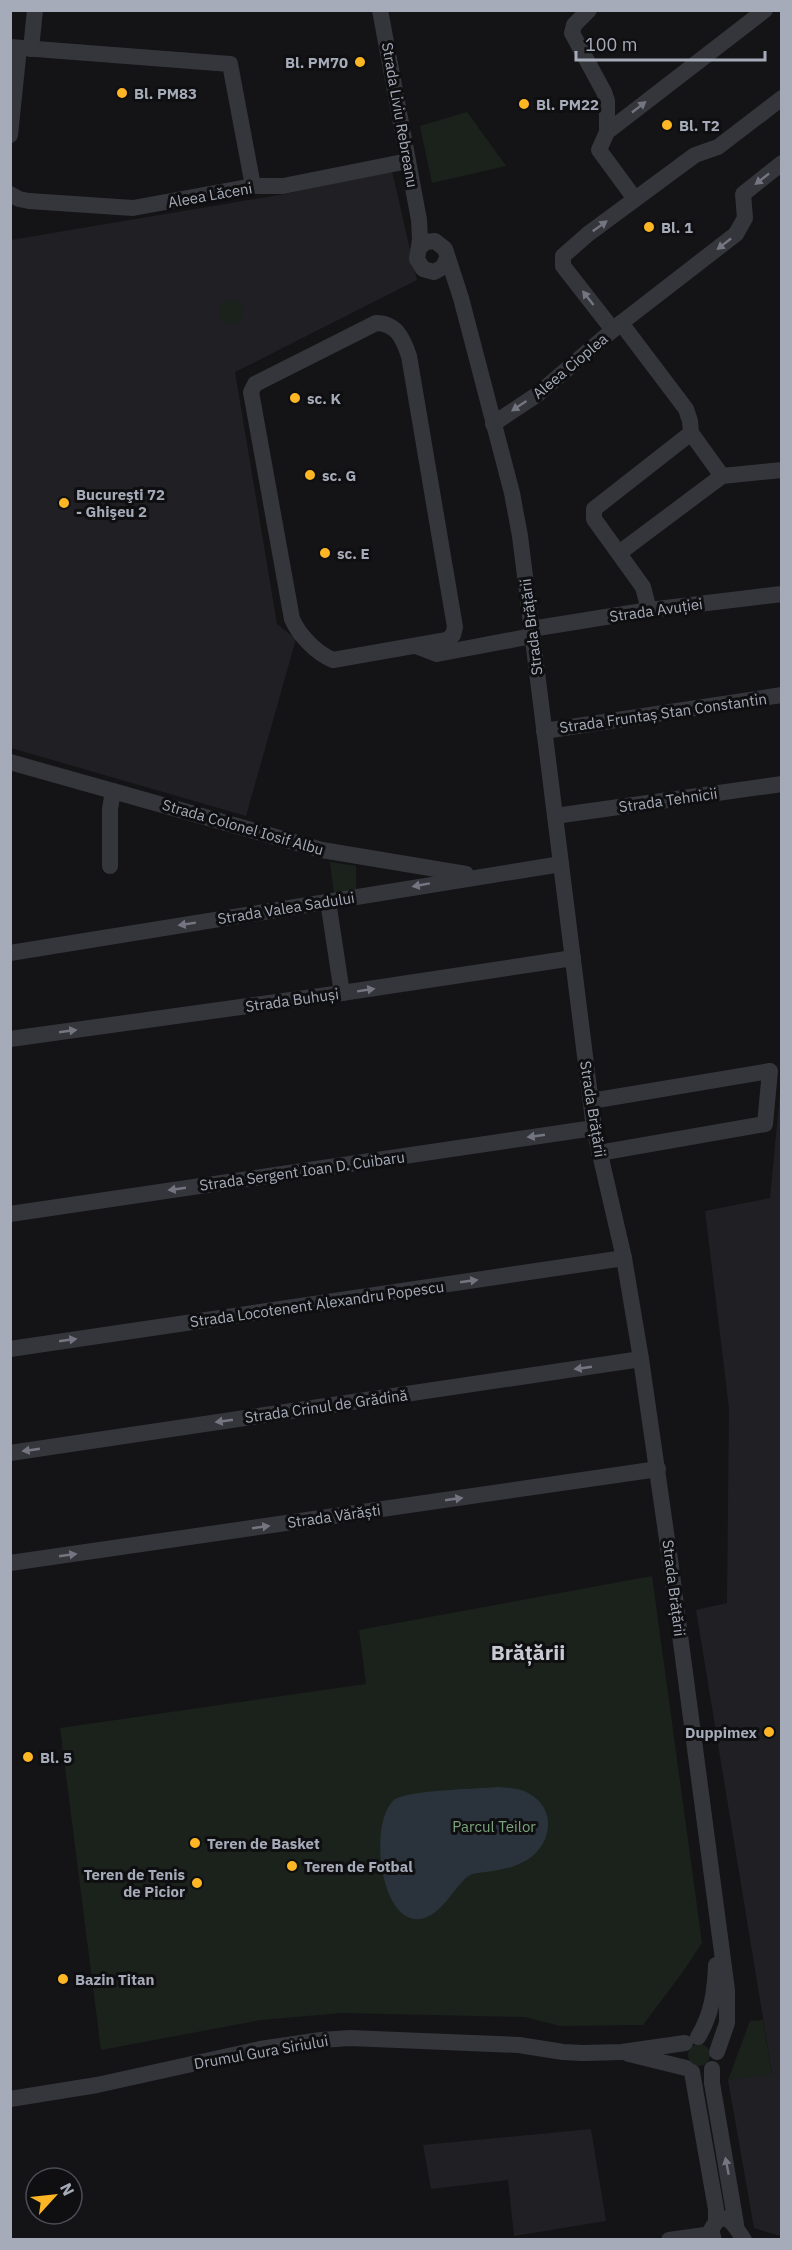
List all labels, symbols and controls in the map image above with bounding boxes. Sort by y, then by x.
scale bar [576,24,765,62]
text: 100 m [585,33,637,56]
street label: Strada Liviu Rebreanu [378,41,422,189]
place label: Bl. PM70 [285,53,348,72]
marker: Bl. PM70 [353,55,367,69]
place label: Bl. PM83 [134,84,197,103]
marker: Bl. PM83 [115,86,129,100]
place label: Bl. PM22 [536,95,599,114]
marker: Bl. PM22 [517,97,531,111]
one-way arrow [632,101,647,113]
place label: Bl. T2 [679,116,720,135]
marker: Bl. T2 [660,118,674,132]
one-way arrow [755,172,770,184]
street label: Aleea Lăceni [166,178,254,212]
place label: Bl. 1 [661,218,693,237]
one-way arrow [592,220,607,232]
marker: Bl. 1 [642,220,656,234]
one-way arrow [716,237,732,250]
one-way arrow [582,290,595,306]
street label: Aleea Cioplea [529,329,611,403]
place label: sc. K [307,389,342,408]
marker: sc. K [288,391,302,405]
one-way arrow [511,400,527,411]
place label: sc. G [322,466,356,485]
marker: sc. G [303,468,317,482]
place label: Bucureşti 72 - Ghişeu 2 [76,485,165,521]
marker: Bucureşti 72 - Ghişeu 2 [57,496,71,510]
place label: sc. E [337,544,370,563]
marker: sc. E [318,546,332,560]
street label: Strada Brățării [516,578,546,676]
street label: Strada Avuției [608,594,704,626]
street label: Strada Fruntaș Stan Constantin [558,689,768,737]
street label: Strada Tehnicii [617,784,719,816]
street label: Strada Colonel Iosif Albu [160,795,326,859]
one-way arrow [411,881,430,890]
street label: Strada Valea Sadului [216,888,356,928]
one-way arrow [177,920,196,929]
street label: Strada Buhuși [244,984,340,1016]
one-way arrow [356,985,375,994]
one-way arrow [59,1027,78,1036]
street label: Strada Brățării [576,1060,610,1158]
one-way arrow [527,1132,546,1141]
street label: Strada Sergent Ioan D. Cuibaru [198,1147,406,1195]
one-way arrow [168,1185,187,1194]
street label: Strada Locotenent Alexandru Popescu [189,1277,445,1331]
one-way arrow [460,1277,479,1286]
one-way arrow [59,1336,78,1345]
one-way arrow [574,1363,593,1372]
street label: Strada Crinul de Grădină [243,1385,409,1427]
one-way arrow [215,1417,234,1426]
one-way arrow [22,1445,41,1454]
one-way arrow [445,1494,464,1503]
street label: Strada Vărăști [286,1500,382,1532]
one-way arrow [252,1522,271,1531]
street label: Strada Brățării [659,1539,689,1637]
one-way arrow [59,1551,78,1560]
district label: Brățării [491,1638,565,1666]
place label: Duppimex [685,1723,758,1742]
marker: Duppimex [762,1725,776,1739]
place label: Bl. 5 [40,1748,72,1767]
marker: Bl. 5 [21,1750,35,1764]
park label: Parcul Teilor [452,1817,536,1836]
place label: Teren de Basket [207,1834,320,1853]
marker: Teren de Basket [188,1836,202,1850]
place label: Teren de Fotbal [304,1857,413,1876]
marker: Teren de Fotbal [285,1859,299,1873]
place label: Teren de Tenis de Picior [84,1865,185,1901]
marker: Teren de Tenis de Picior [190,1876,204,1890]
place label: Bazin Titan [75,1970,154,1989]
marker: Bazin Titan [56,1972,70,1986]
street label: Drumul Gura Siriului [192,2031,330,2073]
one-way arrow [722,2157,731,2176]
north arrow [24,2166,84,2226]
text: N [56,2179,79,2199]

